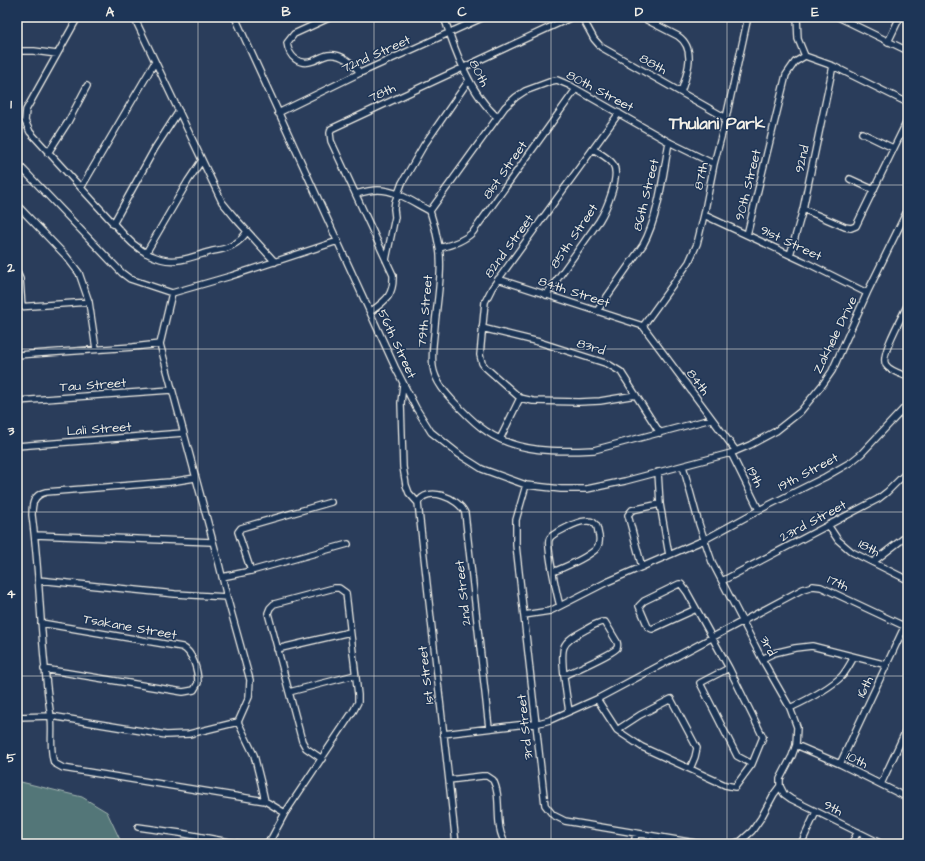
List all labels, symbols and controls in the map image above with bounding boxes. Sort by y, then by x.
text: A [106,3,115,21]
text: B [281,3,291,21]
text: C [457,3,467,21]
text: D [635,3,644,21]
text: E [811,3,819,21]
street label: 72nd Street [339,30,414,77]
street label: 88th [636,49,670,79]
street label: 80th [465,56,494,90]
street label: 80th Street [563,66,637,117]
street label: 78th [365,79,399,107]
text: 1 [10,95,12,113]
district label: Thulani Park [668,112,766,136]
street label: 81st Street [478,137,532,203]
street label: 92nd [790,143,814,175]
street label: 90th Street [730,147,766,222]
street label: 86th Street [628,156,664,233]
street label: 87th [689,160,713,192]
street label: 85th Street [546,199,603,272]
street label: 82nd Street [480,210,539,281]
street label: 91st Street [757,221,825,265]
text: 2 [6,259,15,277]
street label: 84th Street [536,272,613,312]
street label: 79th Street [413,273,437,348]
street label: Zakhele Drive [809,293,861,377]
street label: 56th Street [373,307,421,382]
street label: 83rd [575,334,608,360]
street label: 84th [682,365,714,399]
street label: Tau Street [59,374,128,396]
street label: Lali Street [66,418,133,440]
text: 3 [7,422,15,440]
street label: 19th Street [775,448,842,495]
street label: 19th [742,464,768,491]
street label: 23rd Street [776,496,850,546]
street label: 18th [855,535,883,561]
street label: 2nd Street [451,559,475,627]
street label: 17th [825,570,852,596]
text: 4 [7,585,16,603]
street label: Tsakane Street [82,610,179,644]
street label: 3rd [755,633,781,660]
street label: 1st Street [413,644,439,705]
street label: 16th [852,673,878,701]
street label: 3rd Street [513,693,537,761]
street label: 10th [843,747,871,773]
text: 5 [6,749,16,767]
street label: 9th [820,796,846,821]

